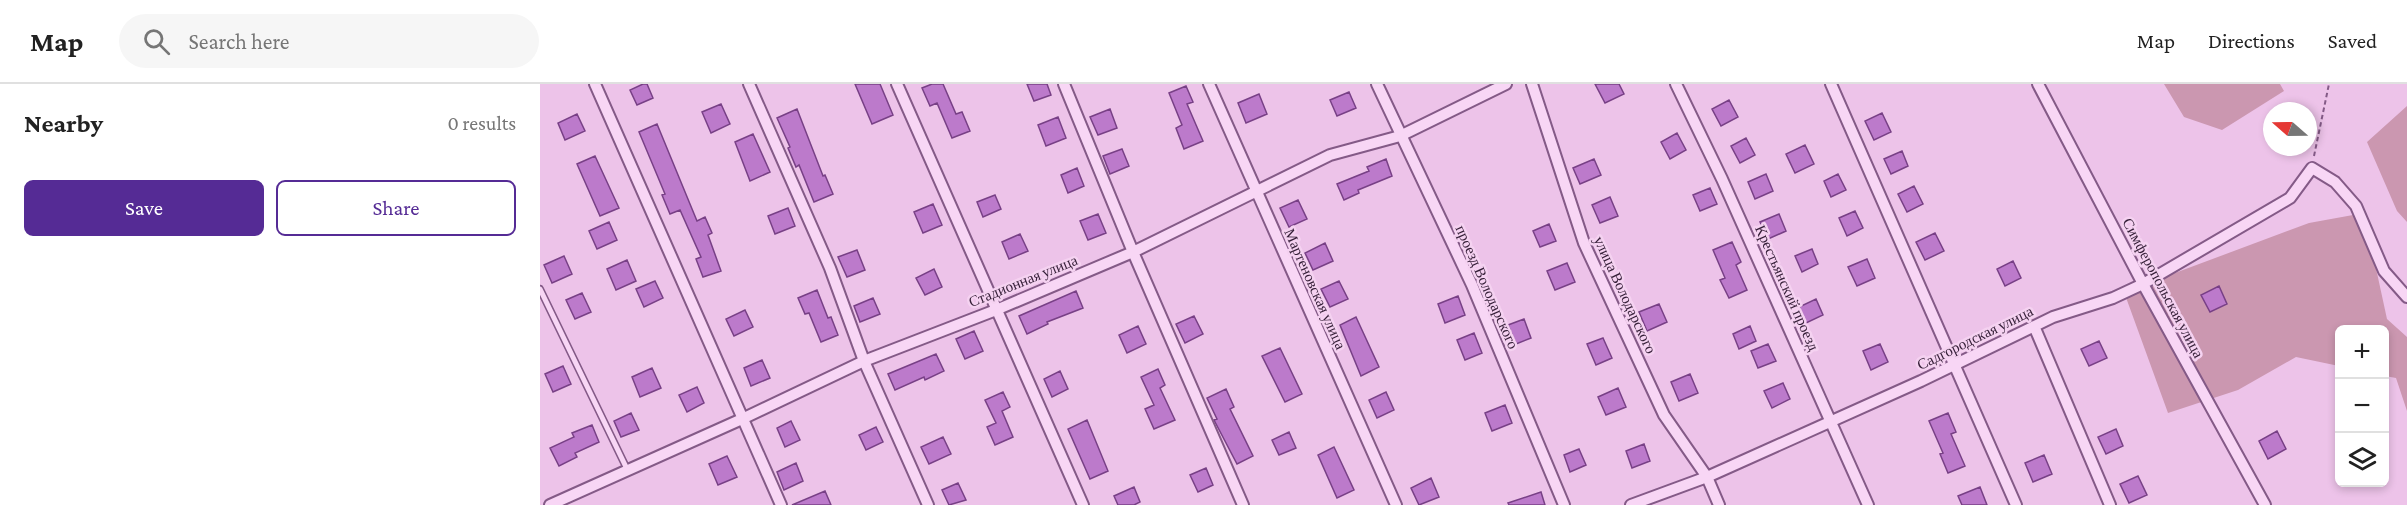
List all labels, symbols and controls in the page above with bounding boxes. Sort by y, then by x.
search box [119,14,539,68]
icon: search [140,25,173,58]
text: Map [30,26,83,57]
text: Search here [188,29,289,54]
text: Map [2137,29,2175,53]
text: Directions [2208,29,2295,53]
text: Saved [2328,29,2377,53]
north arrow [2263,102,2317,156]
text: Nearby [24,109,103,138]
text: 0 results [447,112,516,134]
button: Save [24,180,264,236]
button: Share [276,180,516,236]
street label: Симферопольская улица [2119,216,2207,361]
street label: проезд Володарского [1452,223,1522,351]
street label: Крестьянский проезд [1752,223,1822,354]
street label: Мартеновская улица [1281,226,1349,352]
street label: улица Володарского [1591,234,1659,356]
street label: Стадионная улица [966,252,1080,310]
street label: Садгородская улица [1914,303,2036,373]
map controls [2335,325,2389,487]
button: + [2335,325,2389,379]
button: − [2335,379,2389,433]
button: layers [2335,433,2389,487]

